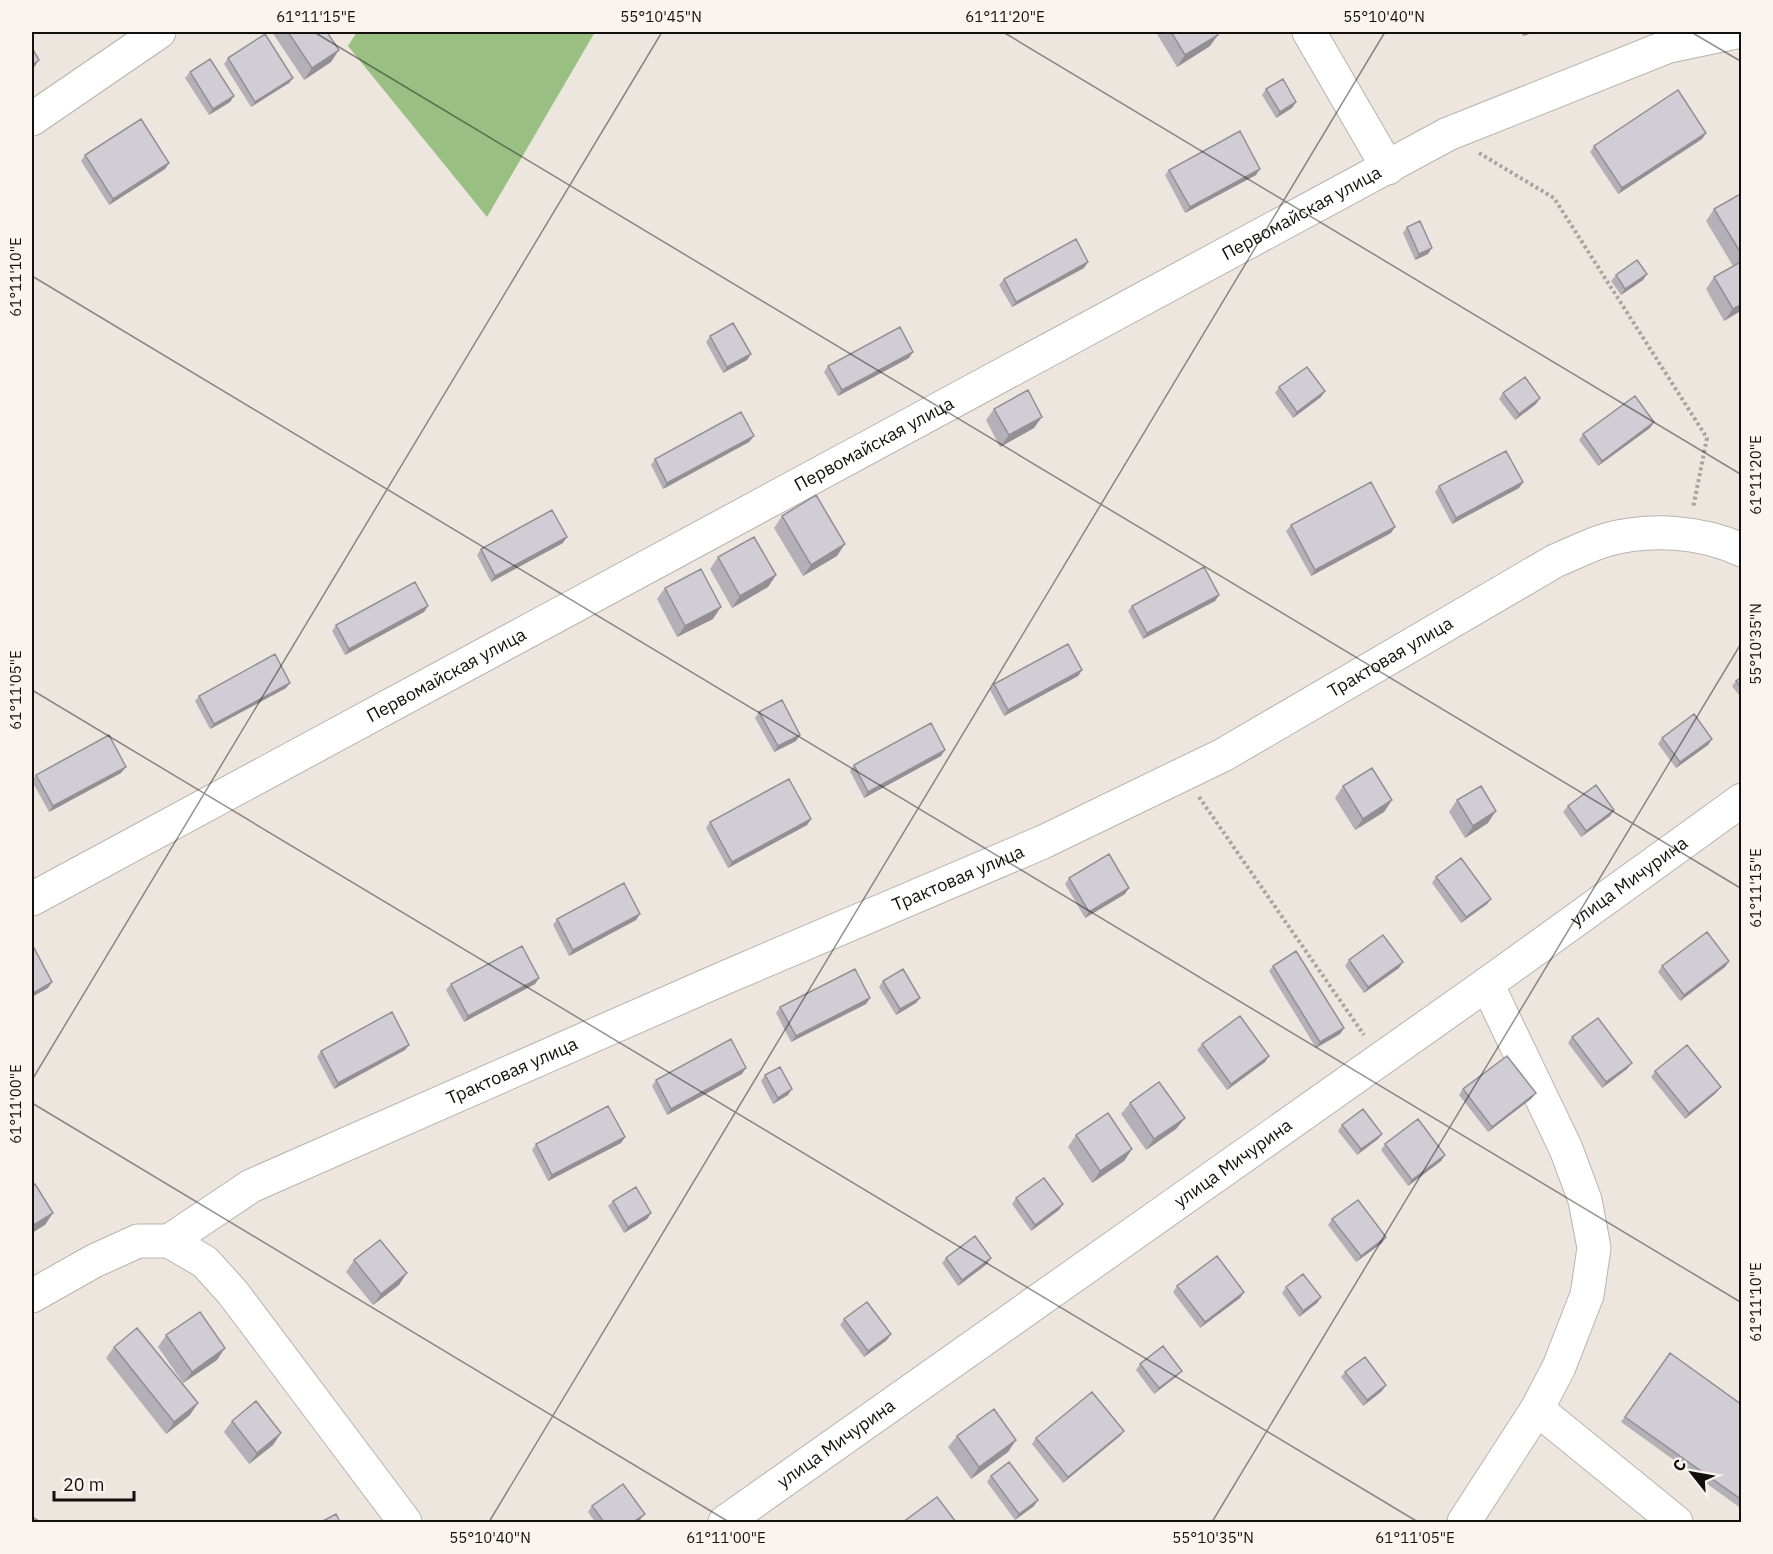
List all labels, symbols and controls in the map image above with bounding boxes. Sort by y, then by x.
text: 61°11'15"E [276,7,356,26]
text: 55°10'45"N [620,7,702,26]
text: 61°11'20"E [965,7,1045,26]
text: 55°10'40"N [1343,7,1425,26]
street label: Первомайская улица [1218,160,1385,265]
text: 61°11'10"E [6,237,25,317]
street label: Первомайская улица [790,391,958,496]
text: 61°11'20"E [1746,435,1765,515]
text: 55°10'35"N [1746,603,1765,685]
street label: Трактовая улица [1323,611,1457,702]
street label: Первомайская улица [362,622,530,727]
text: 61°11'05"E [6,650,25,730]
street label: улица Мичурина [1566,831,1692,931]
street label: Трактовая улица [888,839,1028,916]
text: 61°11'15"E [1746,848,1765,928]
street label: Трактовая улица [443,1032,582,1110]
text: 61°11'00"E [6,1064,25,1144]
street label: улица Мичурина [1169,1113,1297,1212]
text: 61°11'10"E [1746,1262,1765,1342]
street label: улица Мичурина [772,1393,900,1493]
north arrow [1662,1443,1722,1503]
text: С [1668,1456,1690,1475]
scale bar [54,1464,134,1502]
text: 20 m [63,1473,105,1496]
text: 55°10'40"N [449,1528,531,1547]
text: 61°11'00"E [686,1528,766,1547]
text: 55°10'35"N [1172,1528,1254,1547]
text: 61°11'05"E [1375,1528,1455,1547]

